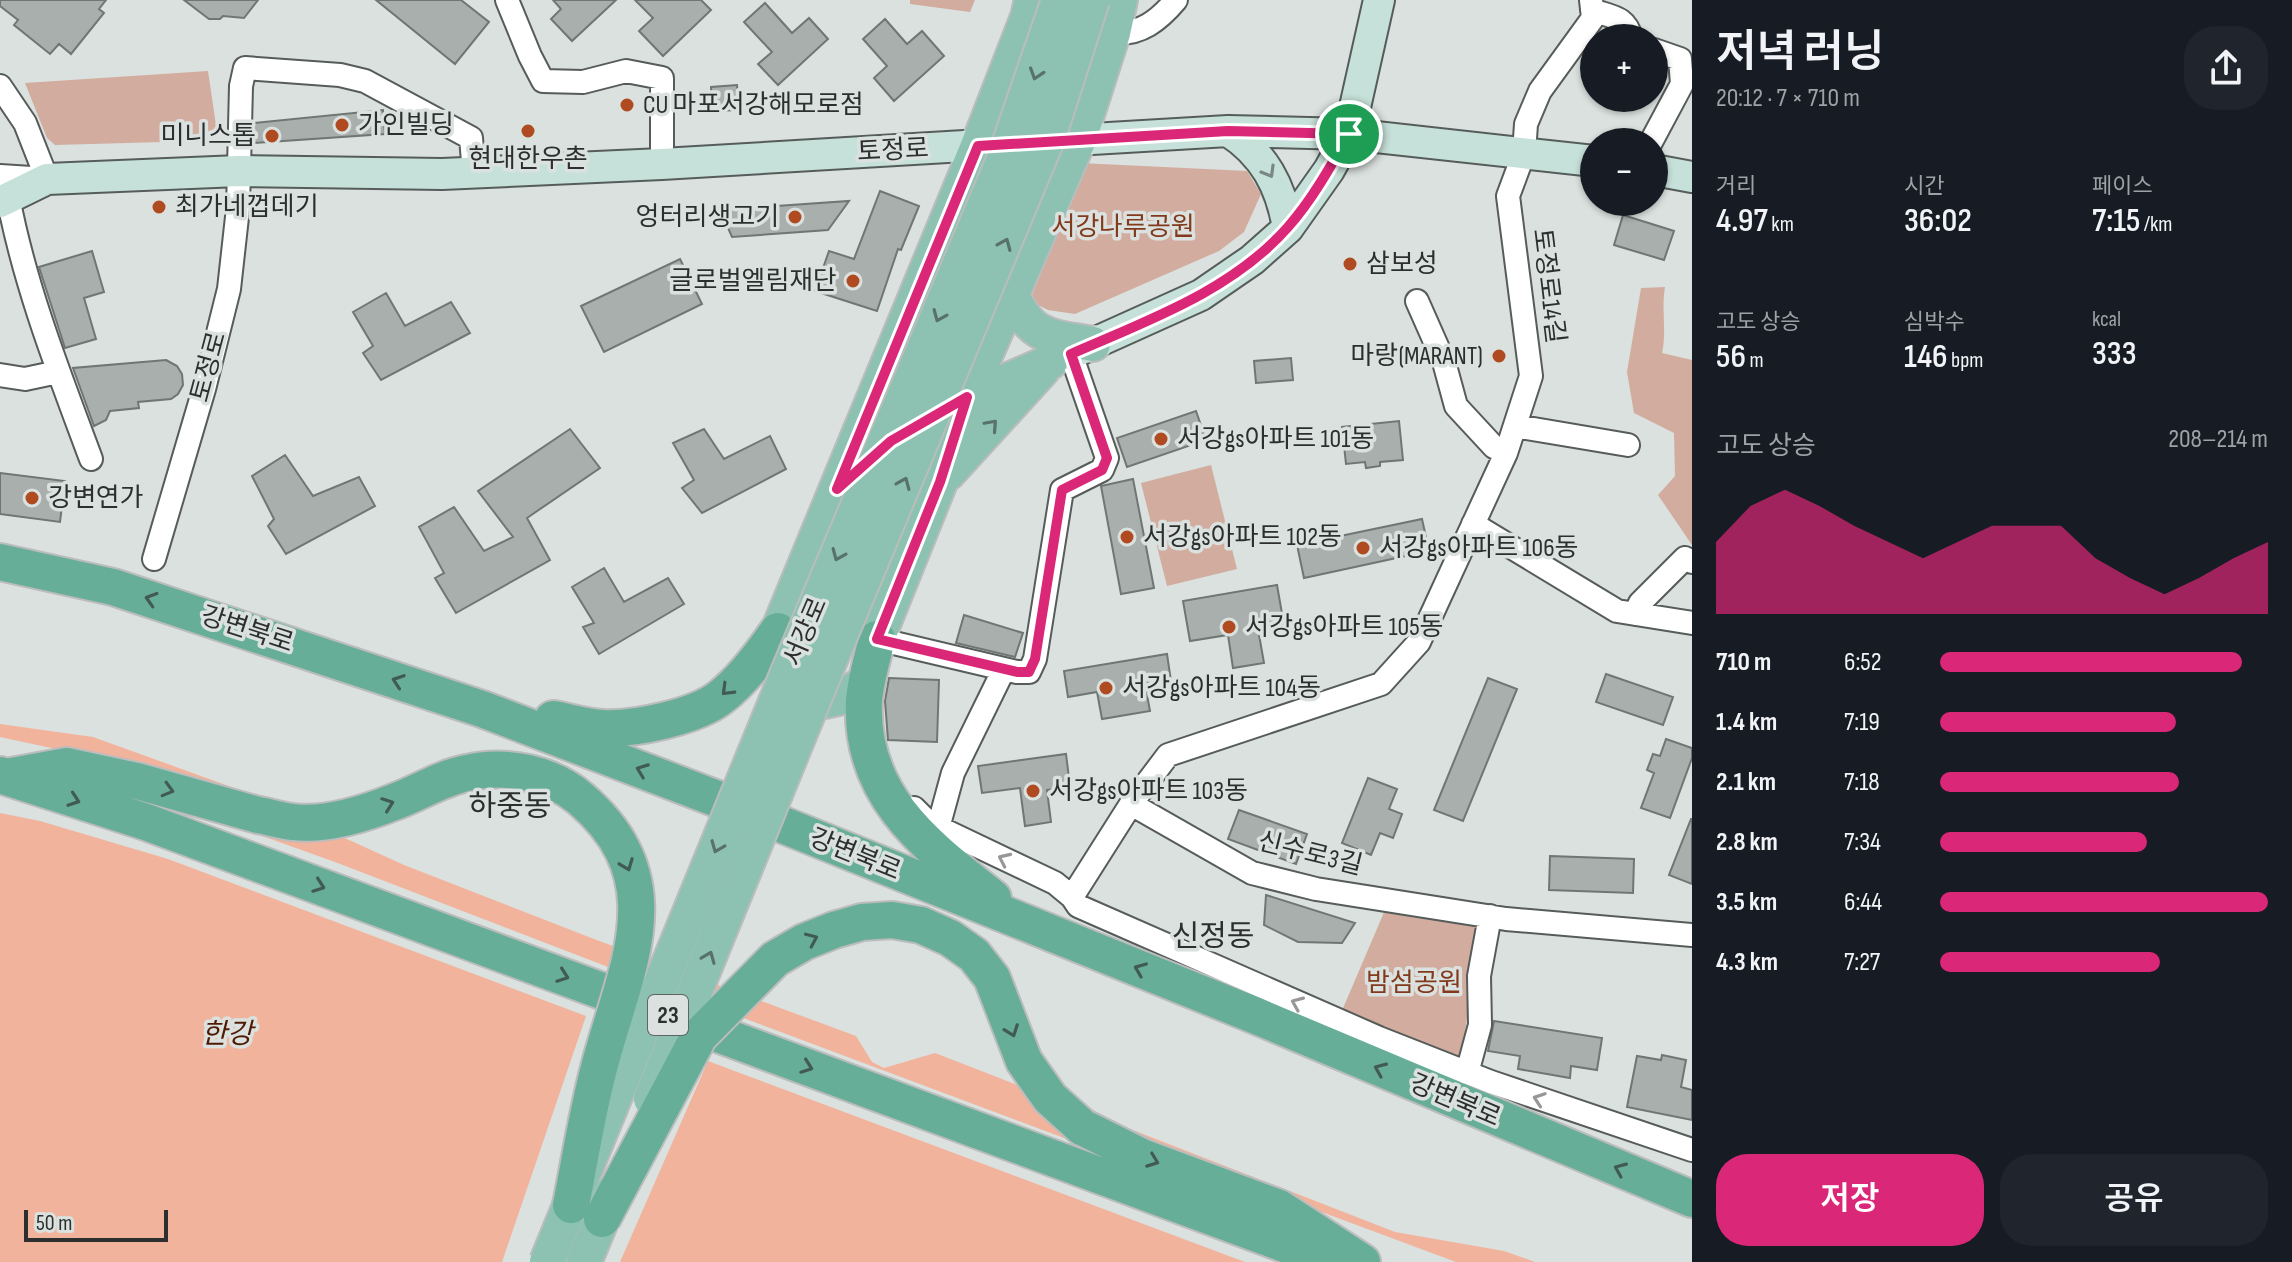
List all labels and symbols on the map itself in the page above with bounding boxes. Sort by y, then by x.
one-way arrow [1029,67,1045,81]
place label: CU 마포서강해모로점 [643,90,864,121]
marker: CU 마포서강해모로점 [618,96,636,114]
pin [1315,100,1383,168]
place label: 가인빌딩 [358,110,454,141]
marker: 가인빌딩 [333,116,351,134]
place label: 미니스톱 [160,121,256,152]
marker: 현대한우촌 [519,122,537,140]
marker: 미니스톱 [263,127,281,145]
street label: 토정로 [856,134,930,168]
place label: 현대한우촌 [468,144,588,175]
one-way arrow [1259,163,1275,178]
place label: 최가네껍데기 [175,192,319,223]
marker: 최가네껍데기 [150,198,168,216]
place label: 엉터리생고기 [635,202,779,233]
marker: 엉터리생고기 [786,208,804,226]
park label: 서강나루공원 [1051,212,1195,243]
street label: 토정로14길 [1526,227,1570,345]
one-way arrow [995,237,1011,252]
place label: 삼보성 [1366,249,1438,280]
marker: 삼보성 [1341,255,1359,273]
place label: 글로벌엘림재단 [670,266,837,297]
marker: 글로벌엘림재단 [844,272,862,290]
one-way arrow [933,308,949,322]
street label: 토정로 [185,328,233,406]
place label: 마랑(MARANT) [1351,341,1483,372]
marker: 마랑(MARANT) [1490,347,1508,365]
one-way arrow [983,419,997,434]
place label: 서강gs아파트 101동 [1177,424,1374,455]
marker: 서강gs아파트 101동 [1152,430,1170,448]
one-way arrow [894,477,910,491]
place label: 강변연가 [48,483,144,514]
marker: 강변연가 [23,489,41,507]
place label: 서강gs아파트 102동 [1143,522,1342,553]
marker: 서강gs아파트 102동 [1118,528,1136,546]
place label: 서강gs아파트 106동 [1379,533,1578,564]
marker: 서강gs아파트 106동 [1354,539,1372,557]
one-way arrow [831,547,847,561]
one-way arrow [144,592,158,608]
street label: 서강로 [778,593,834,671]
street label: 강변북로 [197,600,297,660]
place label: 서강gs아파트 105동 [1245,612,1443,643]
marker: 서강gs아파트 105동 [1220,618,1238,636]
place label: 서강gs아파트 104동 [1122,673,1321,704]
one-way arrow [391,674,405,690]
marker: 서강gs아파트 104동 [1097,679,1115,697]
one-way arrow [722,681,736,695]
one-way arrow [636,763,650,780]
place label: 서강gs아파트 103동 [1049,776,1248,807]
one-way arrow [161,781,175,797]
marker: 서강gs아파트 103동 [1024,782,1042,800]
district label: 하중동 [469,789,551,825]
one-way arrow [66,791,80,807]
one-way arrow [381,797,395,814]
street label: 강변북로 [805,823,905,887]
street label: 신수로3길 [1255,826,1365,882]
one-way arrow [710,839,727,853]
one-way arrow [998,853,1013,869]
one-way arrow [617,857,634,871]
one-way arrow [311,876,325,893]
district label: 신정동 [1172,919,1254,955]
one-way arrow [804,933,818,949]
one-way arrow [699,951,715,965]
one-way arrow [1134,962,1148,979]
one-way arrow [555,966,569,983]
park label: 밤섬공원 [1366,968,1462,999]
road number: 23 [648,995,688,1035]
one-way arrow [1291,997,1305,1013]
water label: 한강 [201,1018,256,1051]
one-way arrow [1002,1023,1019,1037]
one-way arrow [799,1057,813,1074]
one-way arrow [1374,1063,1388,1079]
street label: 강변북로 [1405,1068,1505,1134]
one-way arrow [1532,1092,1546,1108]
one-way arrow [1145,1151,1159,1168]
one-way arrow [1614,1163,1628,1179]
scale bar [24,1206,168,1242]

